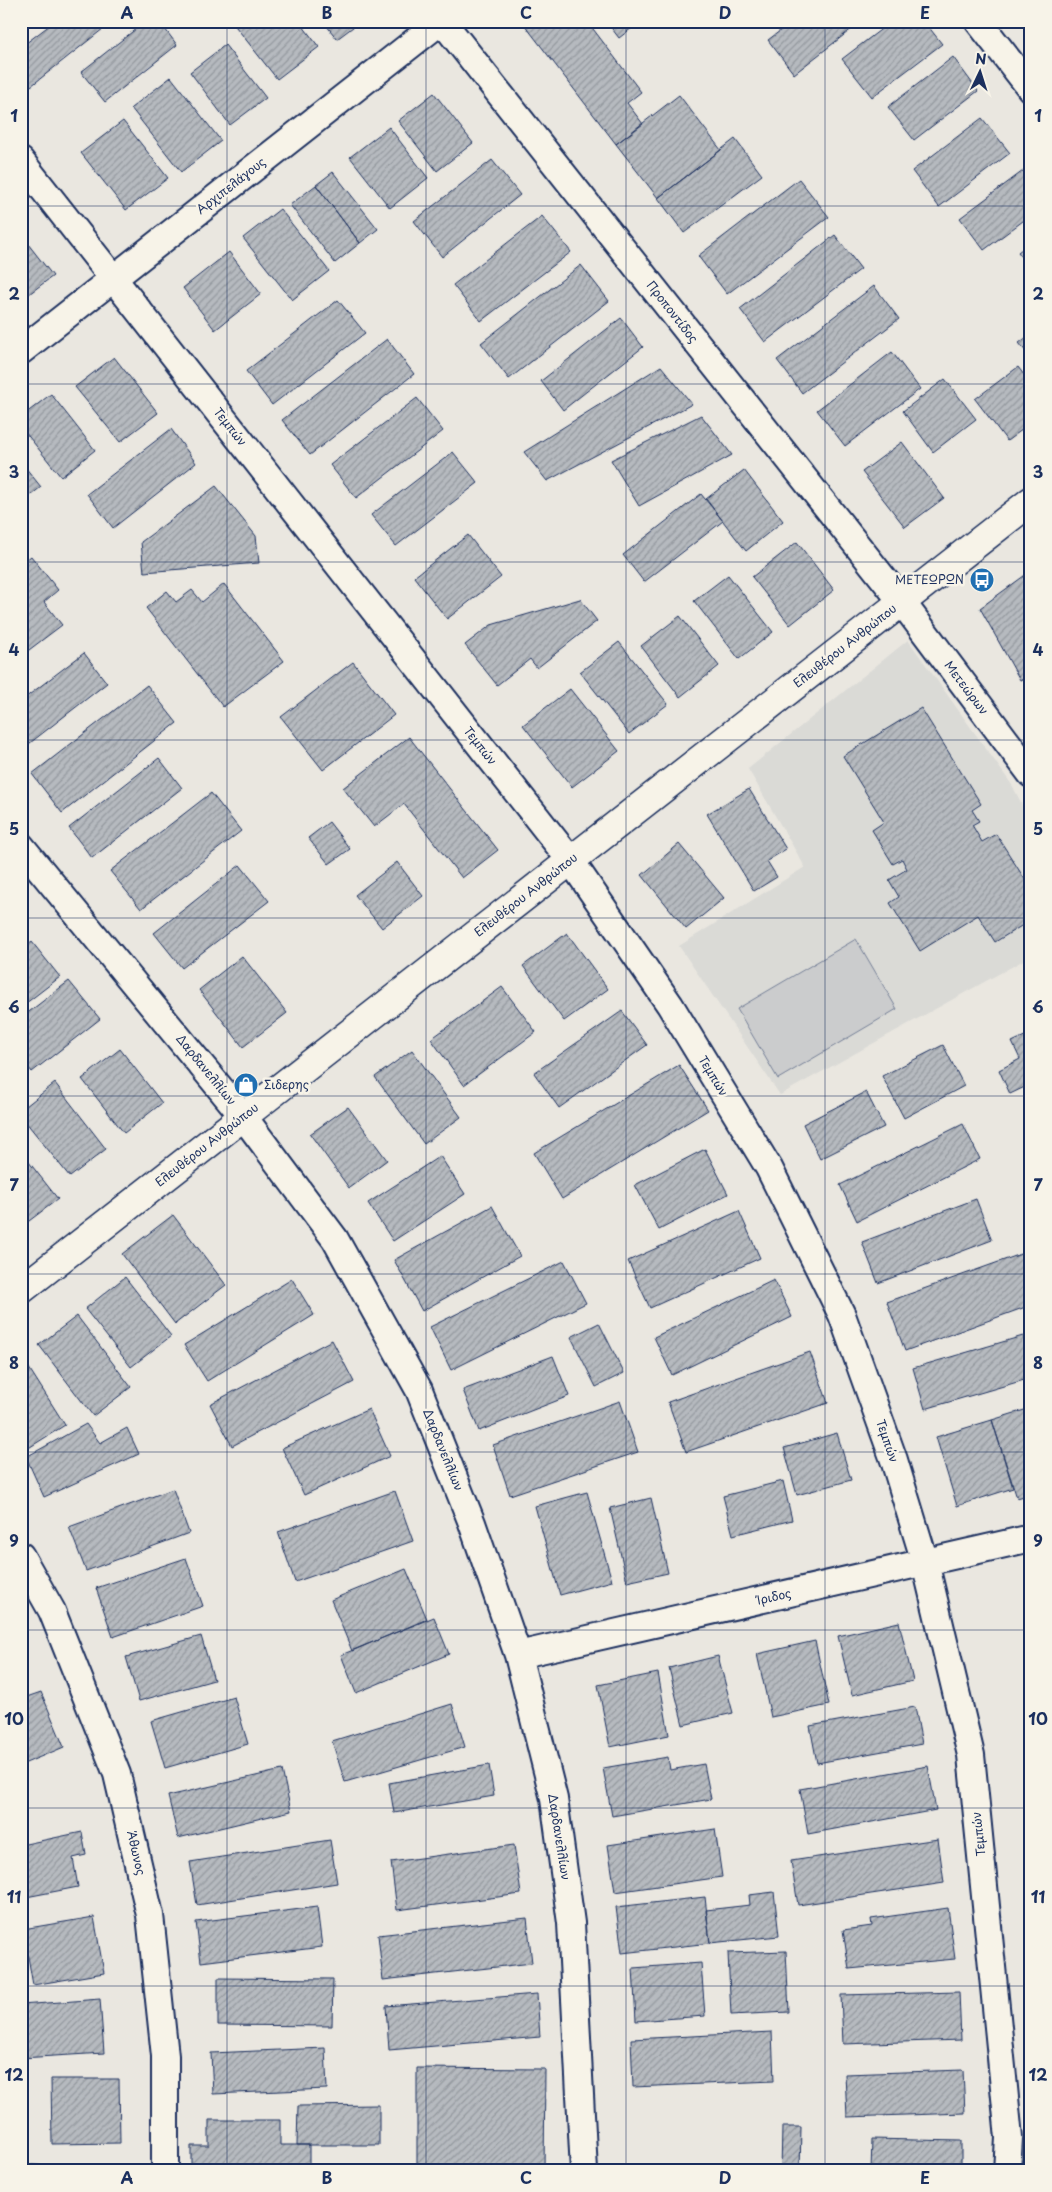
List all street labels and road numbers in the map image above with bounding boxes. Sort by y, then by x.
street label: Αρχιπελάγους [192,152,269,218]
street label: Προποντίδος [643,276,703,346]
street label: Τεμπών [210,403,252,450]
street label: Ελευθέρου Ανθρώπου [789,599,900,691]
street label: Μετεώρων [940,657,993,718]
street label: Τεμπών [460,722,502,769]
street label: Ελευθέρου Ανθρώπου [470,848,581,940]
street label: Δαρδανελλίων [172,1030,241,1109]
street label: Τεμπών [695,1052,733,1099]
street label: Ελευθέρου Ανθρώπου [151,1098,262,1190]
street label: Δαρδανελλίων [419,1406,469,1493]
street label: Τεμπών [872,1417,904,1465]
street label: Ίριδος [753,1583,793,1609]
street label: Δαρδανελλίων [544,1792,576,1881]
street label: Τεμπών [967,1811,989,1857]
street label: Άθωνος [123,1829,151,1877]

